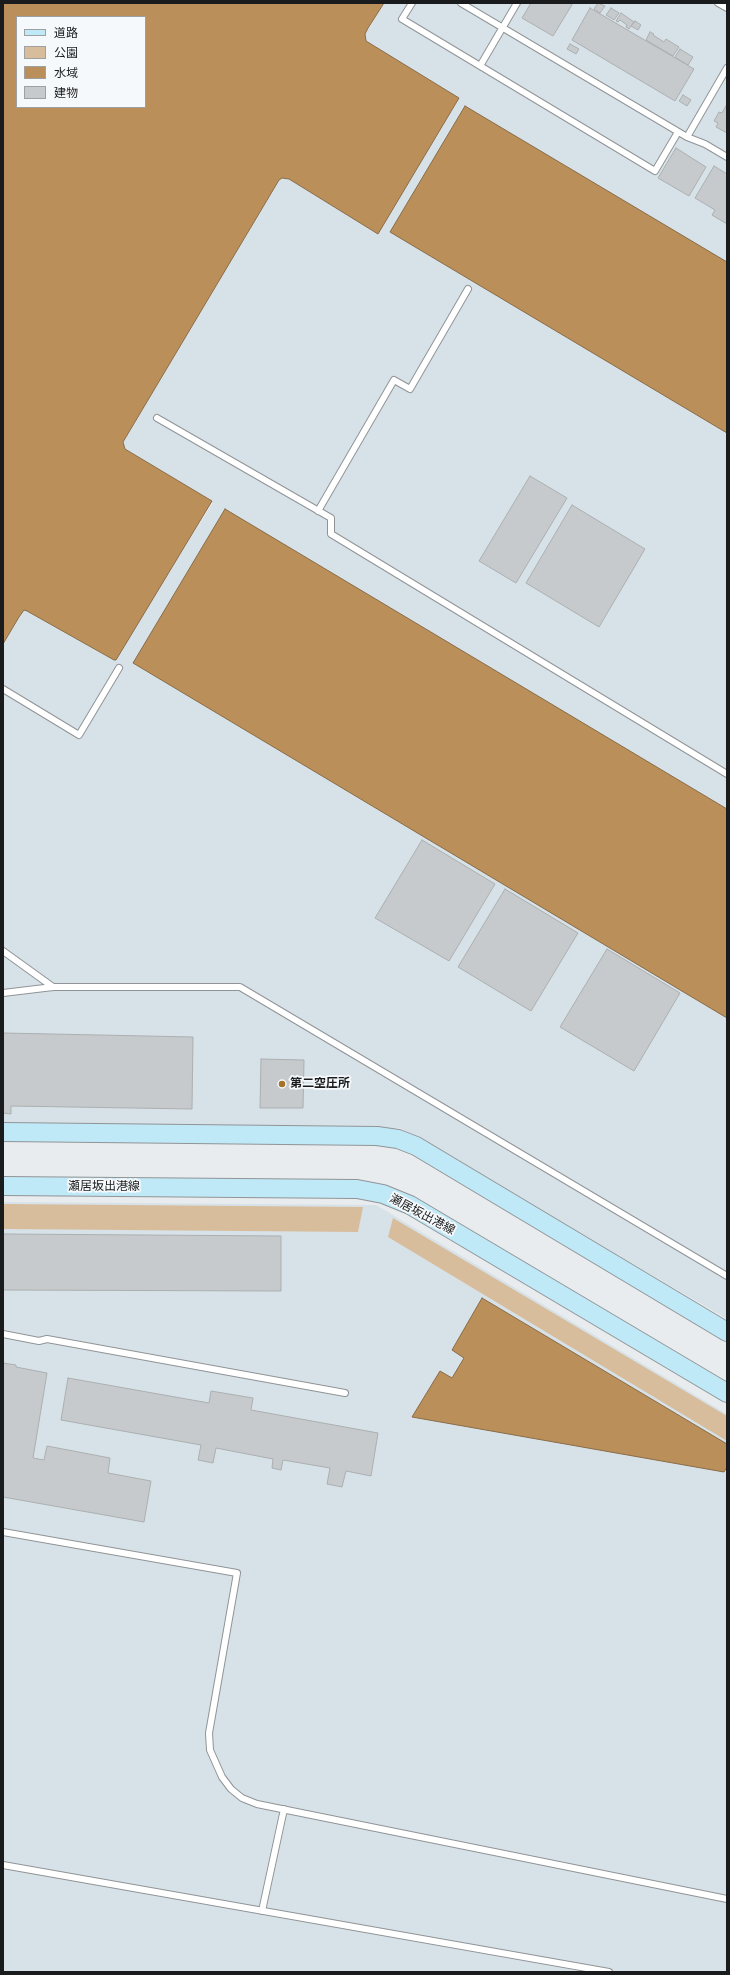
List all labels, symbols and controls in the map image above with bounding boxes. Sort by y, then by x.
legend [16,16,146,108]
text: 道路 [54,24,78,41]
text: 公園 [54,44,78,61]
text: 水域 [54,64,78,81]
text: 建物 [54,84,78,101]
place label: 第二空圧所 [290,1077,350,1091]
marker: 第二空圧所 [277,1079,287,1089]
street label: 瀬居坂出港線 [68,1180,140,1194]
street label: 瀬居坂出港線 [387,1192,457,1238]

